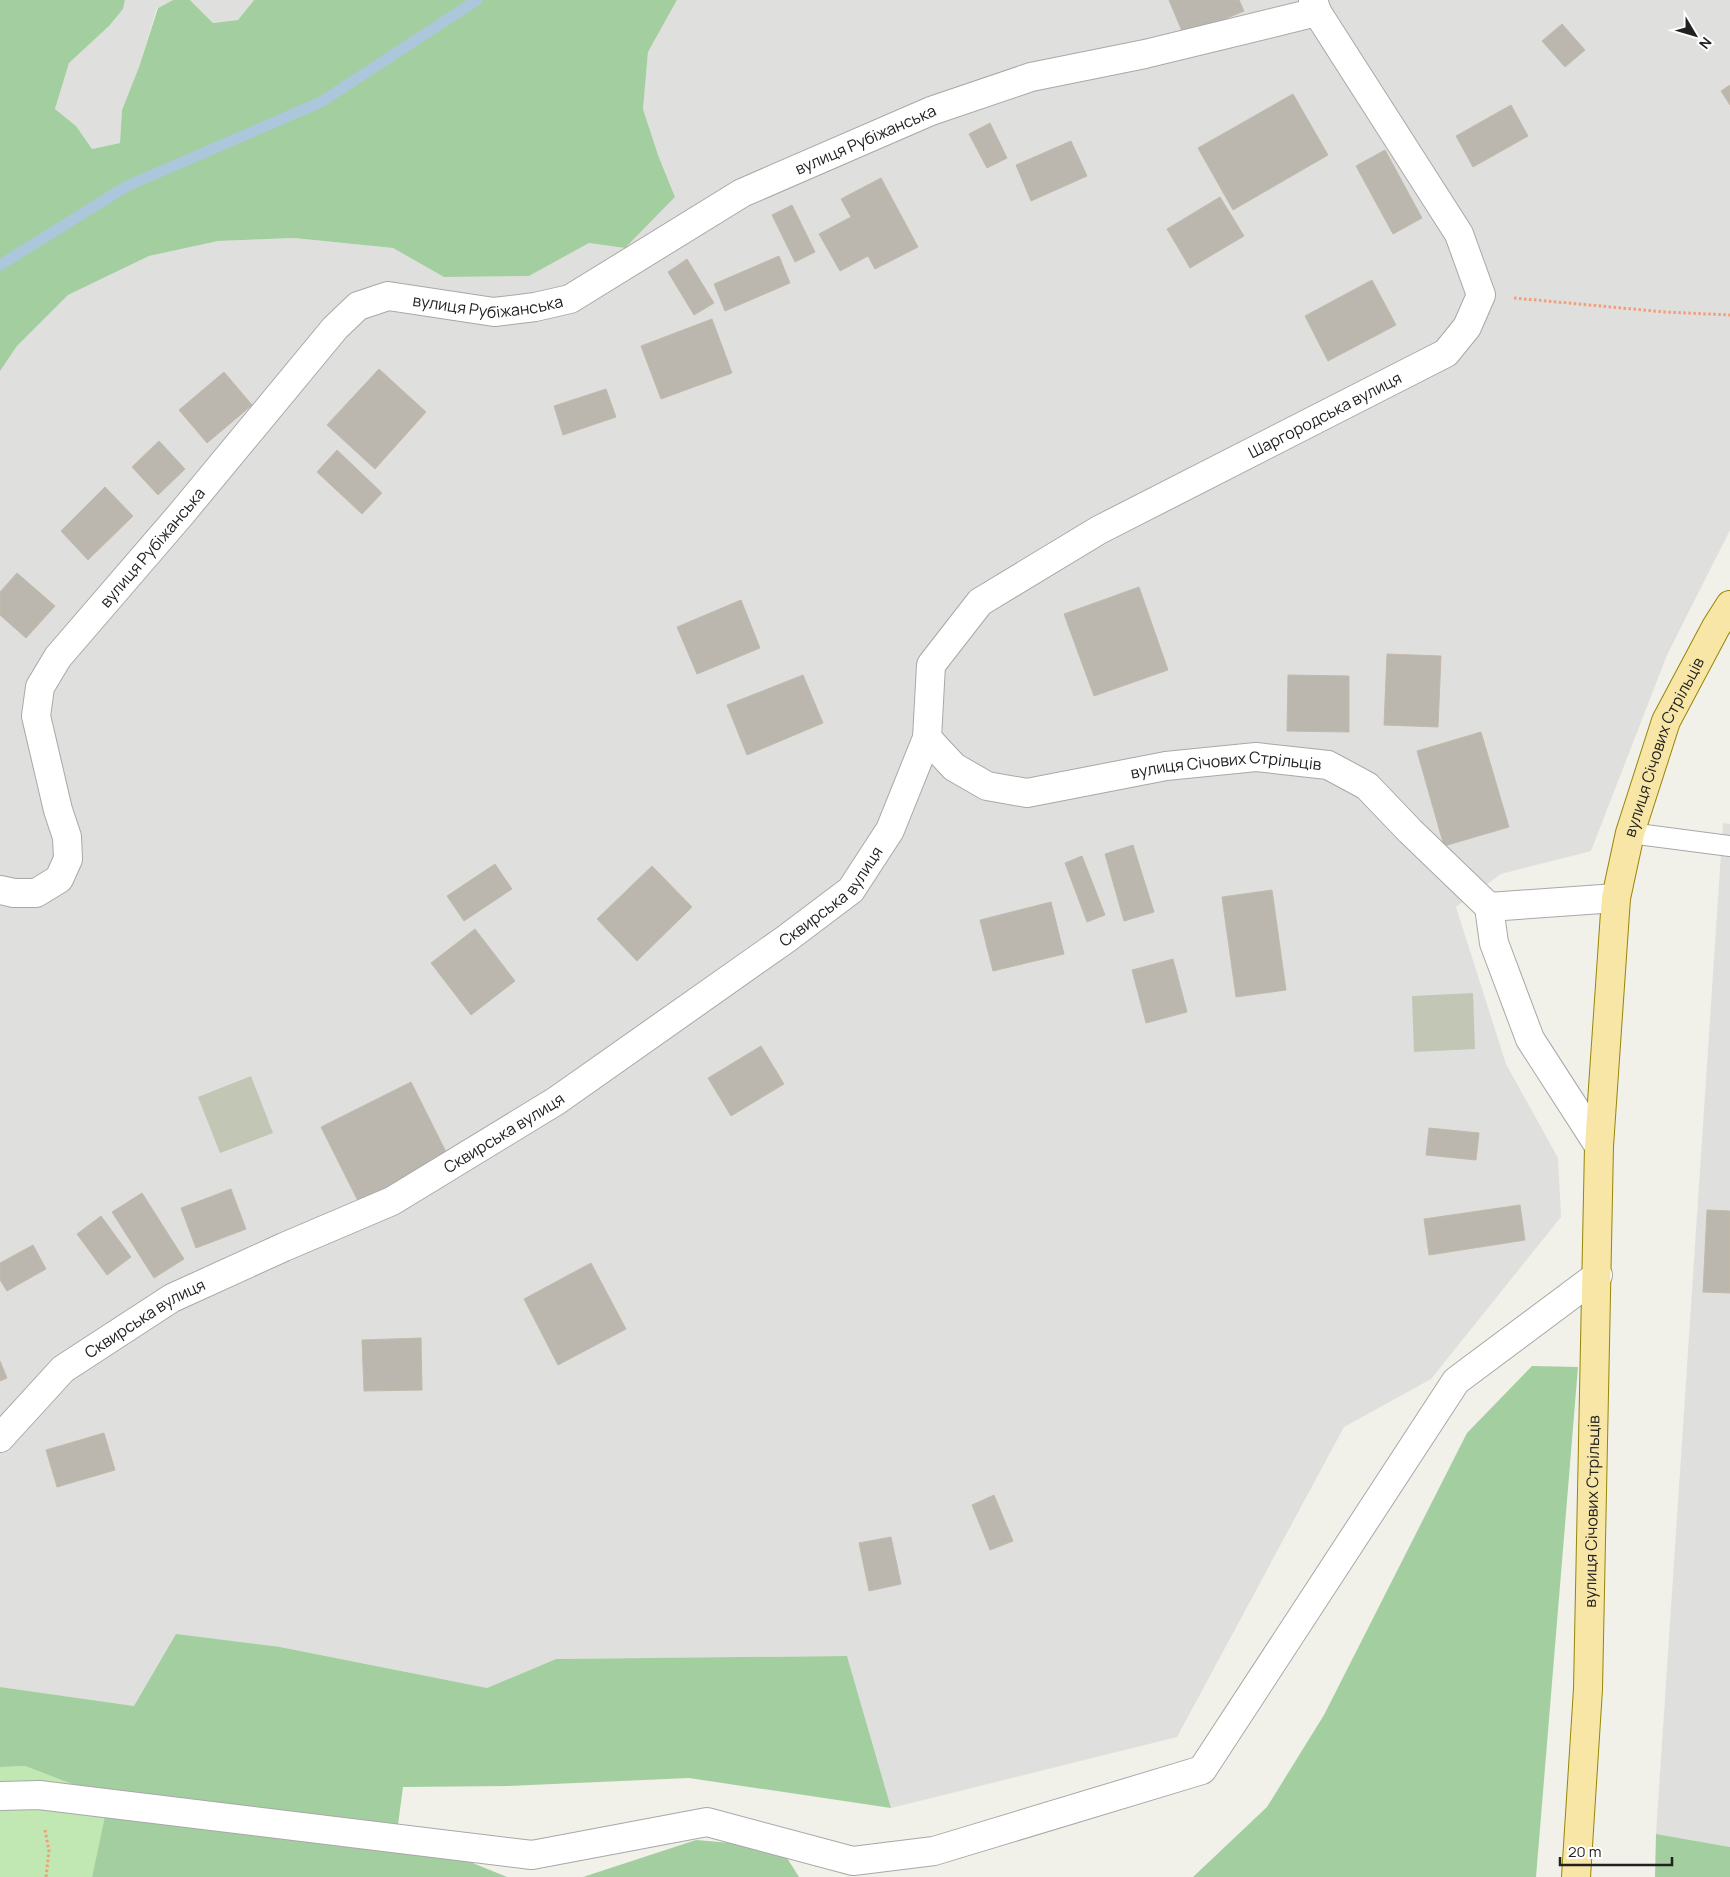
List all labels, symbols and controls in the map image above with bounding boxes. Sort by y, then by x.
north arrow [1670,10,1720,60]
text: N [1695,33,1716,53]
street label: вулиця Рубіжанська [791,99,939,180]
street label: вулиця Рубіжанська [411,289,565,323]
street label: Шаргородська вулиця [1244,367,1405,463]
street label: вулиця Рубіжанська [95,483,210,612]
street label: вулиця Січових Стрільців [1618,653,1709,840]
street label: вулиця Січових Стрільців [1129,746,1323,784]
street label: Сквирська вулиця [775,842,888,952]
street label: Сквирська вулиця [439,1087,569,1178]
street label: Сквирська вулиця [80,1273,209,1363]
street label: вулиця Січових Стрільців [1579,1415,1605,1608]
scale bar [1560,1834,1672,1866]
text: 20 m [1568,1841,1601,1862]

